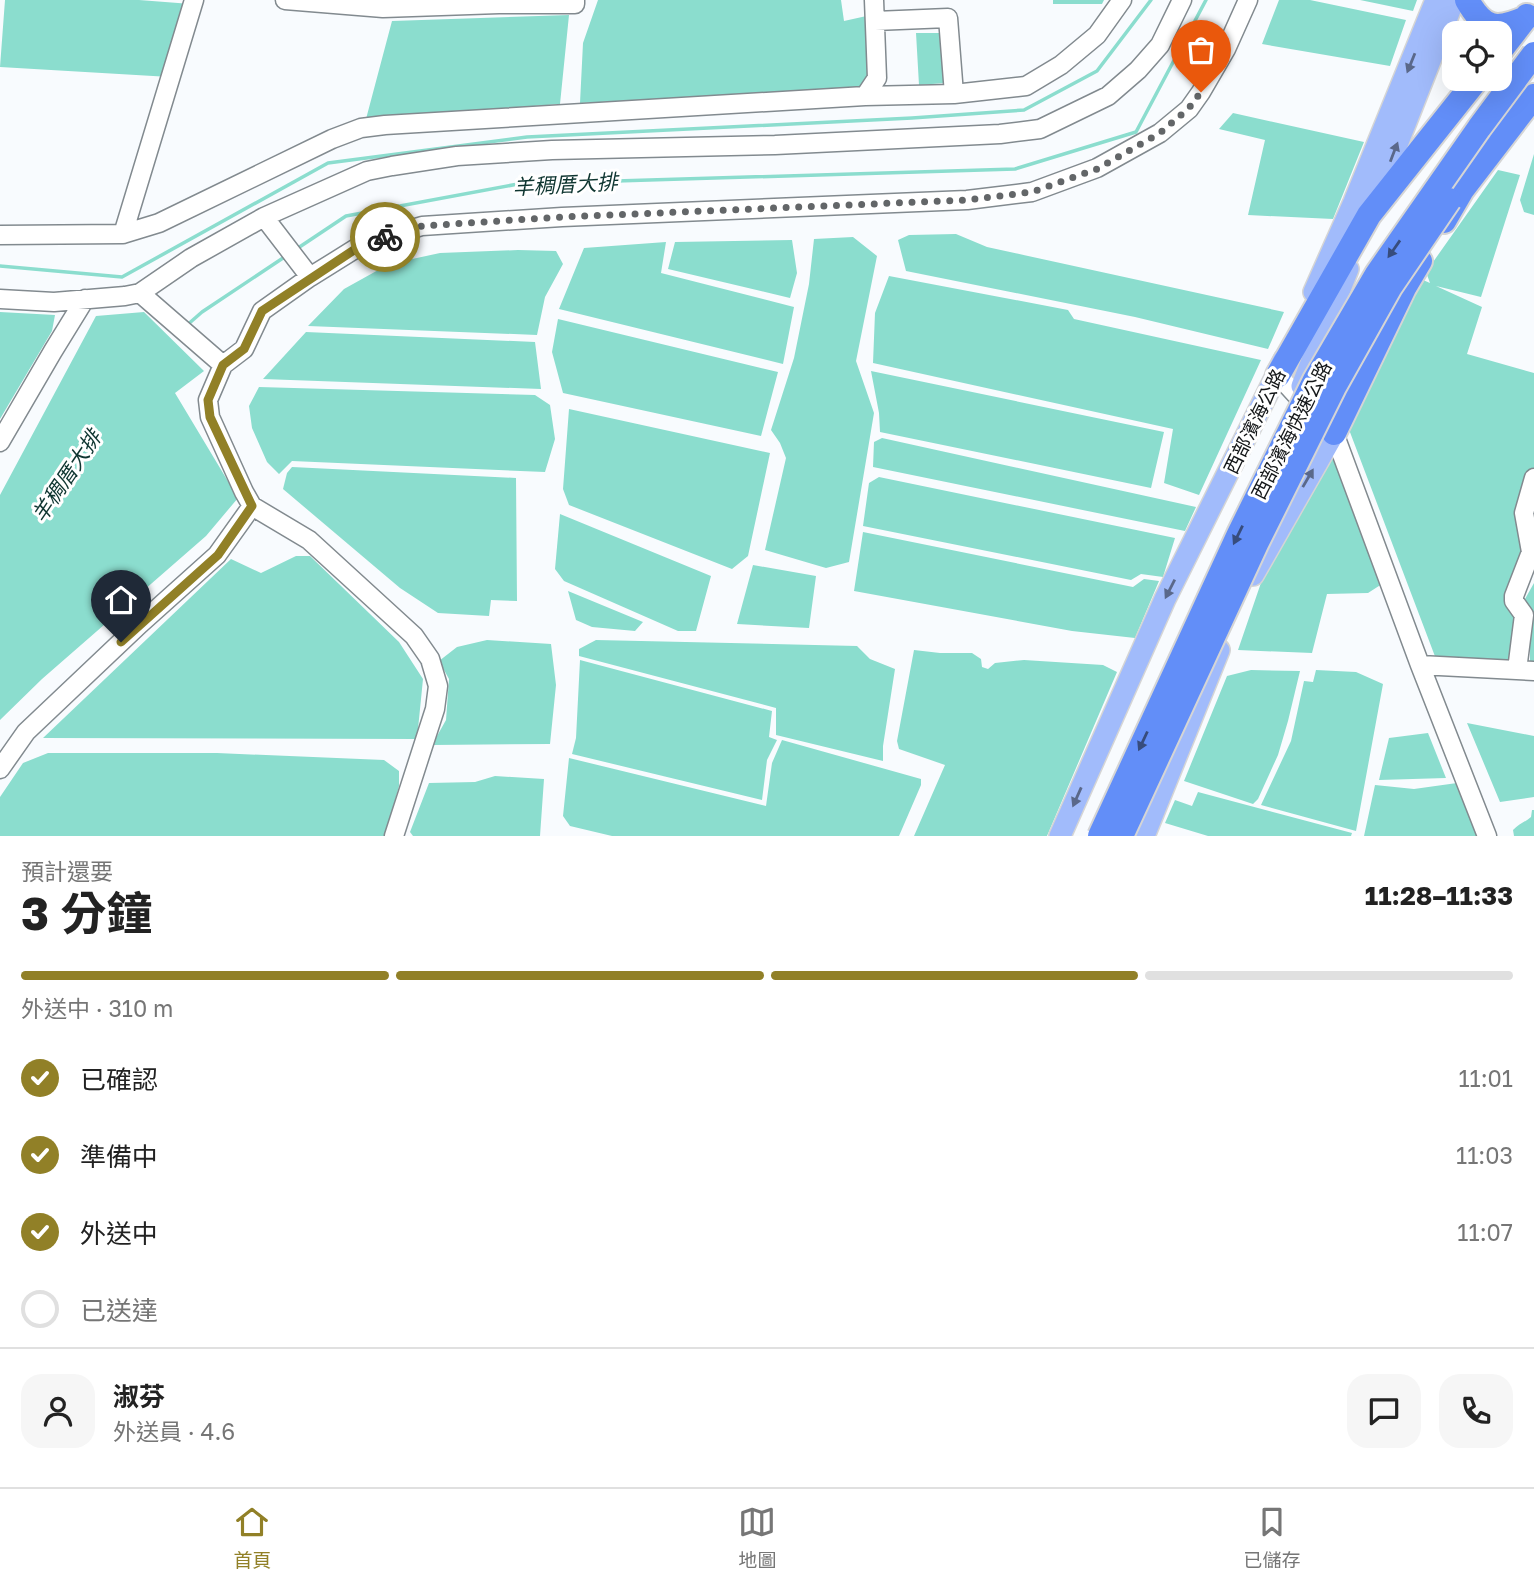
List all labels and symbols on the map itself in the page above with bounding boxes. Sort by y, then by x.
pin [1171,20,1231,92]
one-way arrow [1405,53,1416,74]
one-way arrow [1388,141,1399,162]
water label: 羊稠厝大排 [512,168,621,200]
courier [350,202,420,272]
one-way arrow [1387,240,1401,258]
street label: 西部濱海快速公路 [1246,357,1336,503]
street label: 西部濱海公路 [1219,365,1289,477]
water label: 羊稠厝大排 [26,423,108,527]
one-way arrow [1302,468,1314,488]
one-way arrow [1233,525,1244,545]
pin [91,570,151,642]
one-way arrow [1165,580,1177,600]
one-way arrow [1138,731,1149,751]
one-way arrow [1071,787,1083,807]

